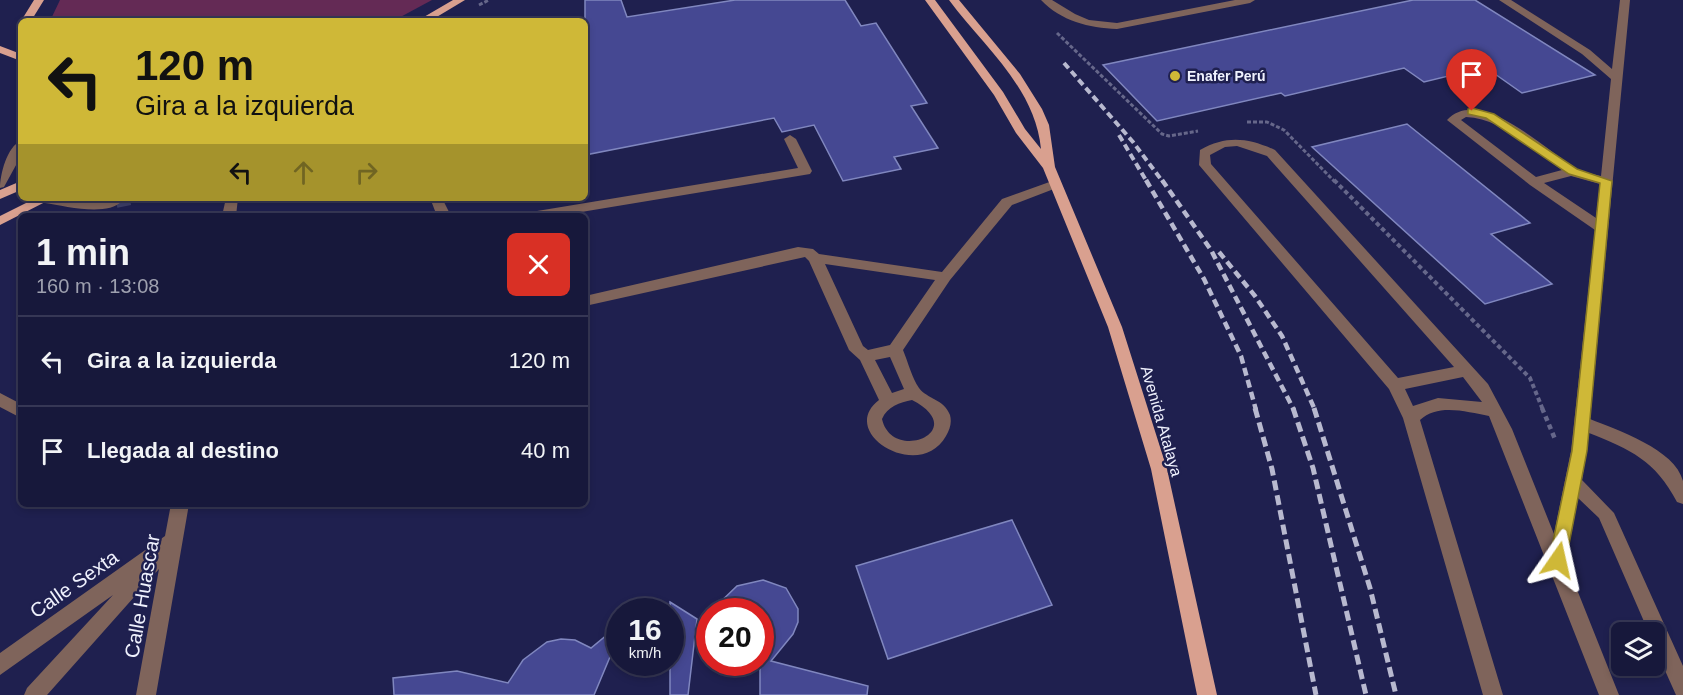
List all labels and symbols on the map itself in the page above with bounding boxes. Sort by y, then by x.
pin [1446,49,1497,111]
place label: Enafer Perú [1187,68,1266,84]
marker: Enafer Perú [1168,69,1182,83]
street label: Avenida Atalaya [1138,364,1185,479]
position arrow [1526,528,1590,592]
street label: Calle Huascar [120,532,164,660]
street label: Calle Sexta [26,545,123,622]
speed limit sign: 20 [696,598,774,676]

